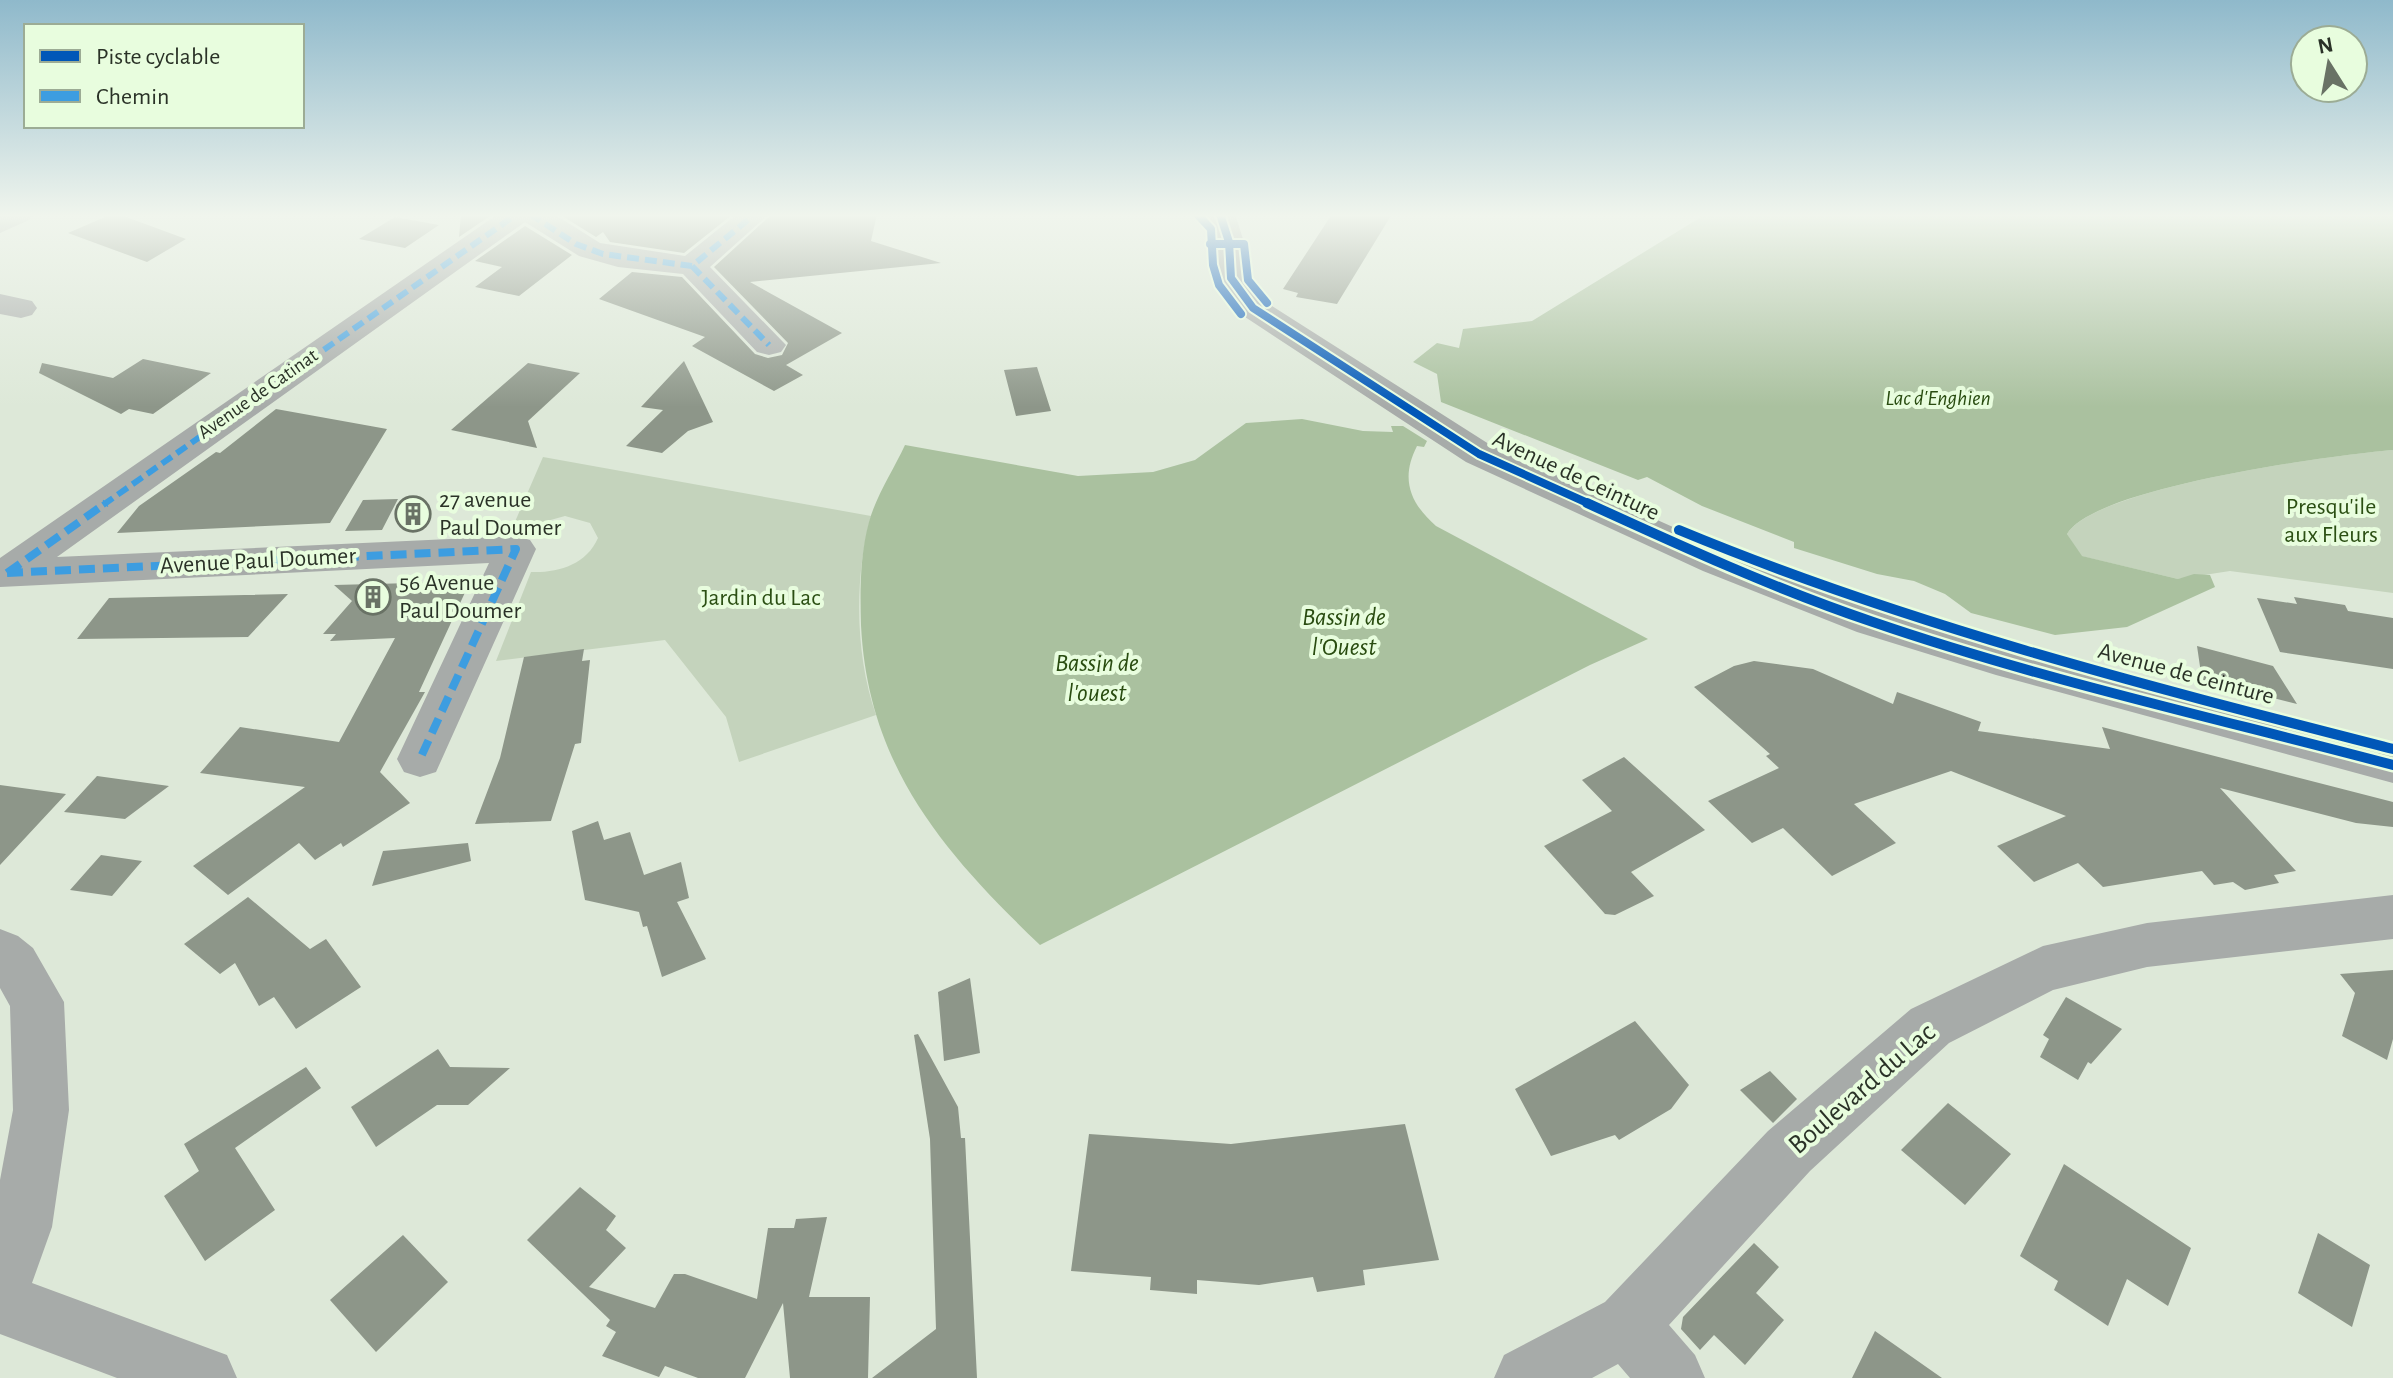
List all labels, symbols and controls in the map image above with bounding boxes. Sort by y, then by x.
legend [24,24,304,128]
north arrow [2289,24,2369,104]
text: N [2316,33,2335,58]
text: Piste cyclable [96,45,220,69]
text: Chemin [96,85,169,109]
street label: Avenue de Catinat [194,345,322,443]
water label: Lac d'Enghien [1885,387,1991,409]
street label: Avenue de Ceinture [1489,427,1663,525]
place label: 27 avenue Paul Doumer [439,488,562,540]
building icon: 27 avenue Paul Doumer [394,495,432,533]
park label: Presqu'ile aux Fleurs [2284,495,2378,547]
street label: Avenue Paul Doumer [159,544,357,578]
place label: 56 Avenue Paul Doumer [399,571,522,623]
building icon: 56 Avenue Paul Doumer [354,578,392,616]
park label: Jardin du Lac [701,586,821,610]
water label: Bassin de l'Ouest [1302,604,1386,660]
street label: Avenue de Ceinture [2095,639,2277,709]
water label: Bassin de l'ouest [1055,650,1139,706]
street label: Boulevard du Lac [1784,1018,1941,1160]

